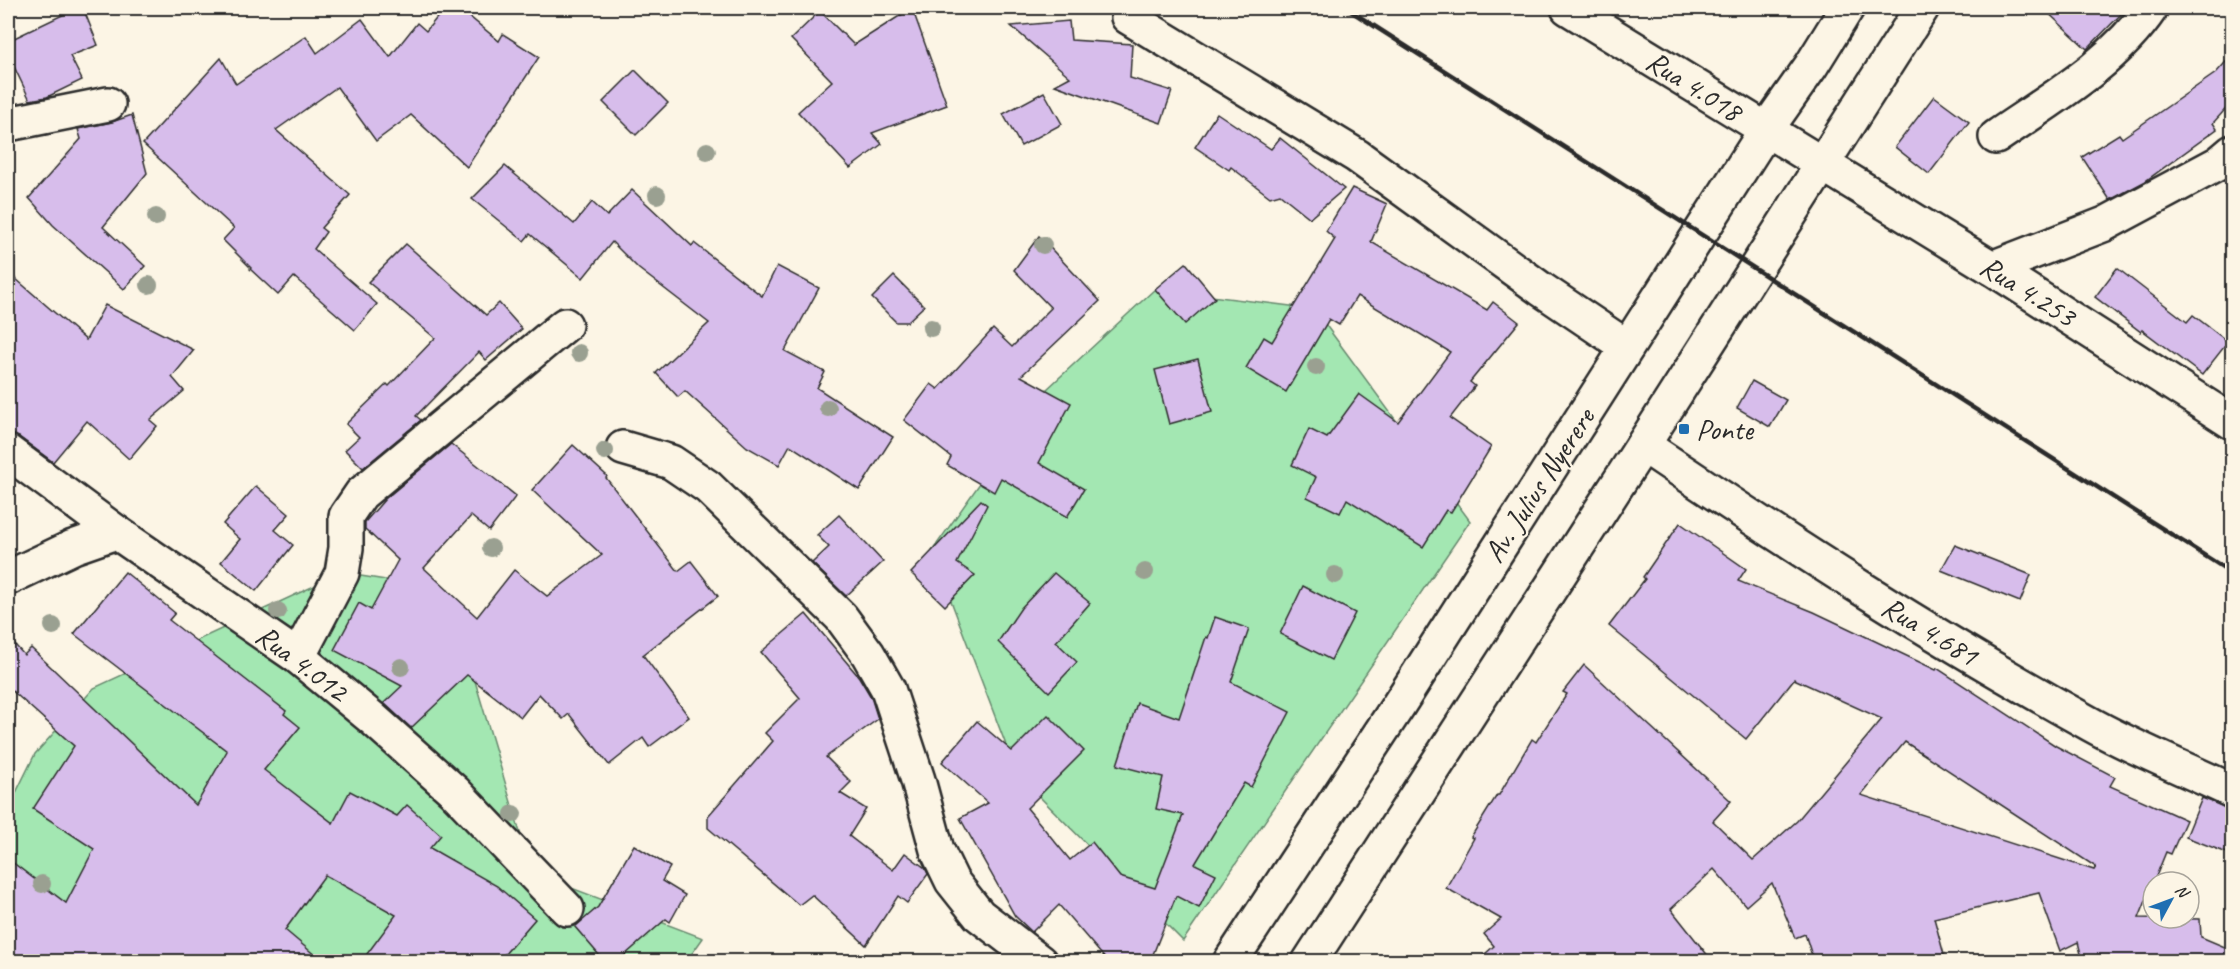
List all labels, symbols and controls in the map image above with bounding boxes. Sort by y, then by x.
street label: Rua 4.018 [1639,42,1751,131]
street label: Rua 4.253 [1973,247,2085,336]
street label: Av. Julius Nyerere [1475,399,1604,569]
place label: Ponte [1696,410,1755,448]
marker: Ponte [1677,422,1691,436]
street label: Rua 4.681 [1875,588,1986,675]
street label: Rua 4.012 [248,616,358,711]
north arrow [2141,870,2201,930]
text: N [2171,881,2194,903]

